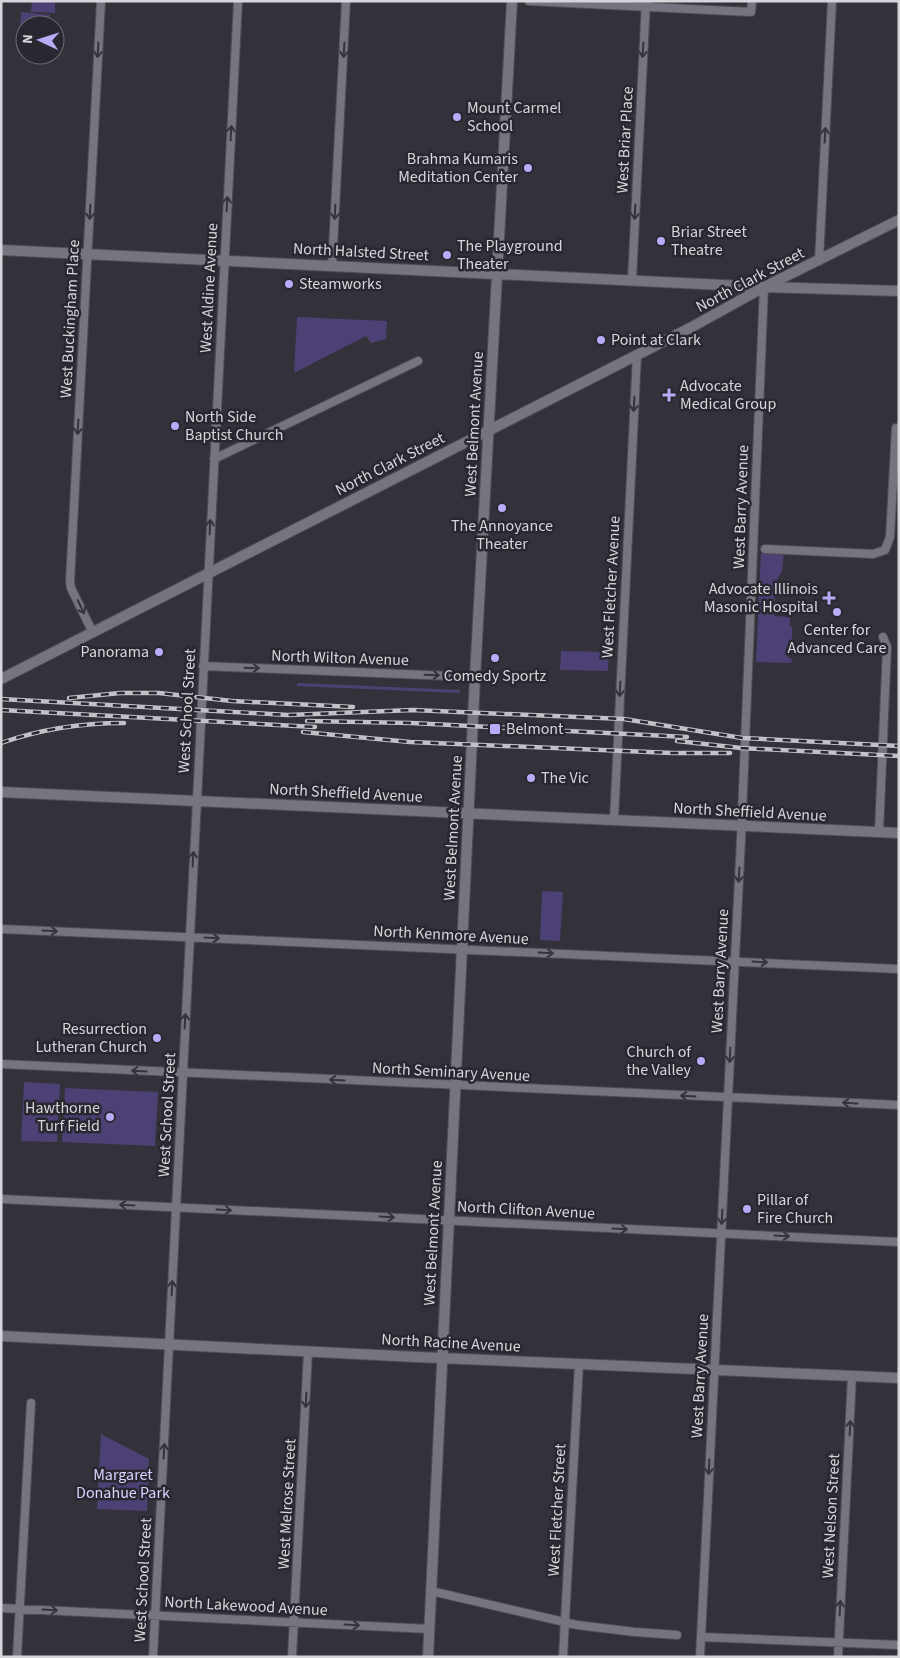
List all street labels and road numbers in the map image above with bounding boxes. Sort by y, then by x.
street label: West Briar Place [611,86,639,194]
street label: West Aldine Avenue [195,222,223,354]
street label: North Halsted Street [292,237,430,267]
street label: West Buckingham Place [55,239,85,399]
street label: North Clark Street [692,242,809,318]
street label: West Belmont Avenue [459,351,489,497]
street label: North Clark Street [332,427,449,501]
street label: West Barry Avenue [728,444,754,570]
street label: West Fletcher Avenue [596,515,626,659]
street label: North Wilton Avenue [271,645,409,671]
street label: West School Street [173,648,201,774]
street label: West Belmont Avenue [438,755,468,901]
street label: North Sheffield Avenue [269,778,423,808]
street label: North Sheffield Avenue [673,797,827,827]
street label: West Barry Avenue [706,908,734,1034]
street label: North Kenmore Avenue [373,920,529,950]
street label: West School Street [153,1052,181,1178]
street label: North Seminary Avenue [371,1057,531,1087]
street label: West Belmont Avenue [418,1160,448,1306]
street label: North Clifton Avenue [456,1195,596,1225]
street label: West Barry Avenue [686,1313,714,1439]
street label: North Racine Avenue [381,1328,521,1358]
street label: West Melrose Street [273,1437,301,1570]
street label: West Fletcher Street [543,1442,572,1577]
street label: West Nelson Street [817,1452,845,1579]
street label: West School Street [129,1517,157,1643]
street label: North Lakewood Avenue [164,1591,328,1621]

